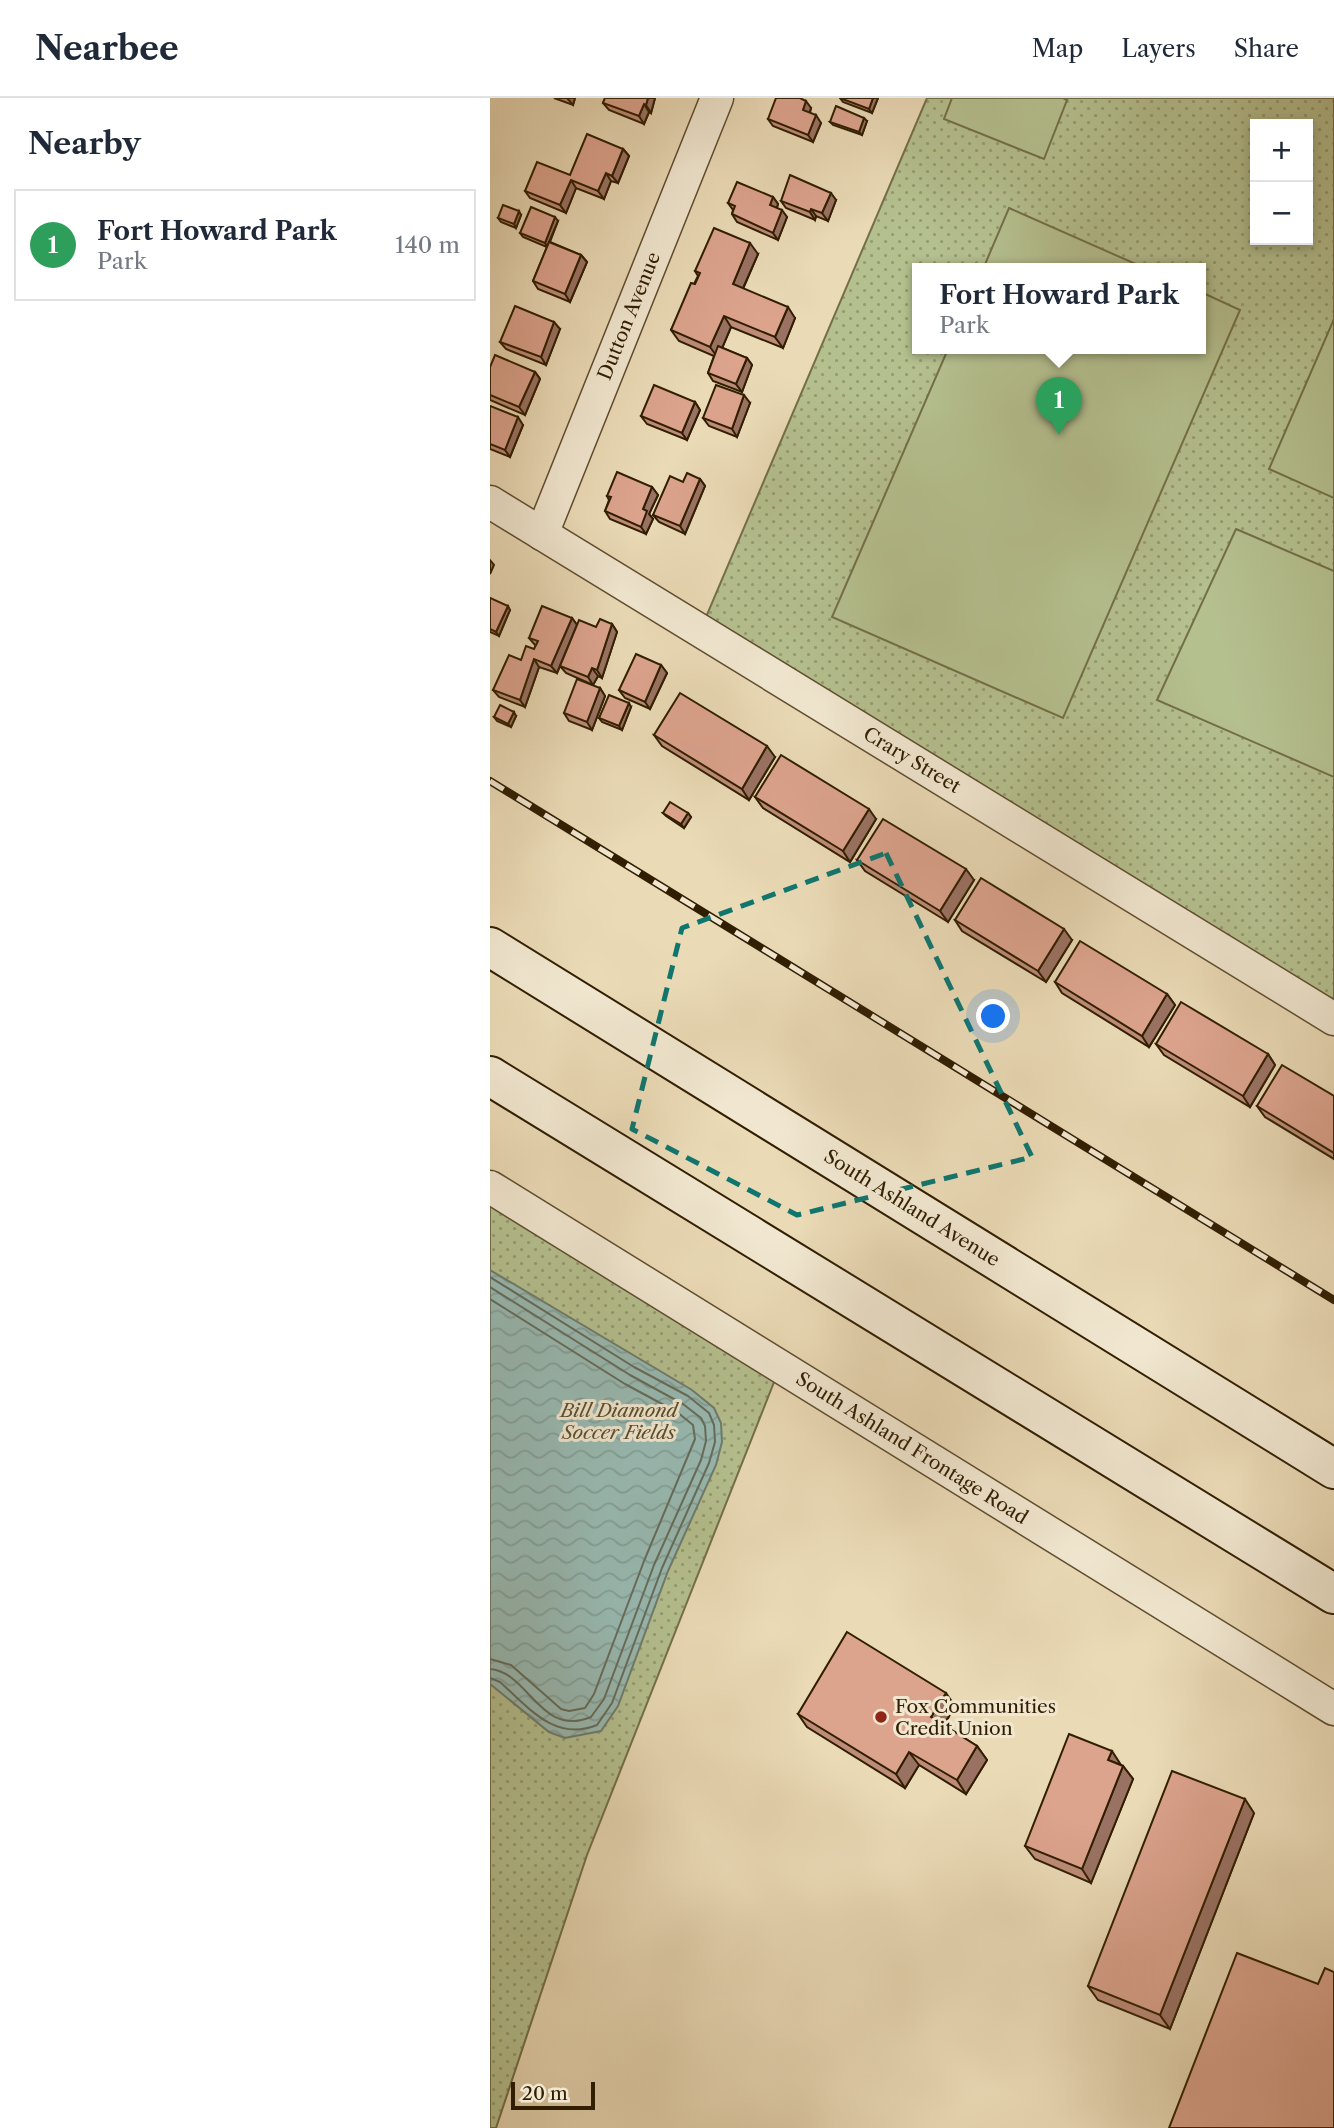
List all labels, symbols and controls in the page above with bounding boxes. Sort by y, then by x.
text: Nearbee [35,28,179,69]
text: Map [1032,34,1083,63]
text: Layers [1121,34,1196,63]
text: Share [1234,34,1299,63]
map controls [1250,119,1313,245]
button: + [1250,119,1313,182]
text: Nearby [28,125,141,162]
button: − [1250,182,1313,245]
text: Fort Howard Park [97,215,337,247]
text: 1 [48,231,58,259]
text: 140 m [395,231,460,259]
text: Park [97,247,147,275]
street label: Dutton Avenue [593,249,665,383]
popup [912,263,1206,354]
text: Fort Howard Park [939,279,1179,311]
text: Park [939,311,989,339]
pin: 1 [1036,377,1082,435]
street label: Crary Street [859,722,965,798]
your location [976,999,1010,1033]
street label: South Ashland Avenue [820,1144,1004,1272]
street label: South Ashland Frontage Road [792,1367,1033,1529]
park label: Bill Diamond Soccer Fields [558,1399,679,1444]
place label: Fox Communities Credit Union [895,1695,1056,1740]
marker: Fox Communities Credit Union [873,1709,889,1725]
scale bar [511,2079,595,2111]
text: 20 m [522,2082,568,2105]

